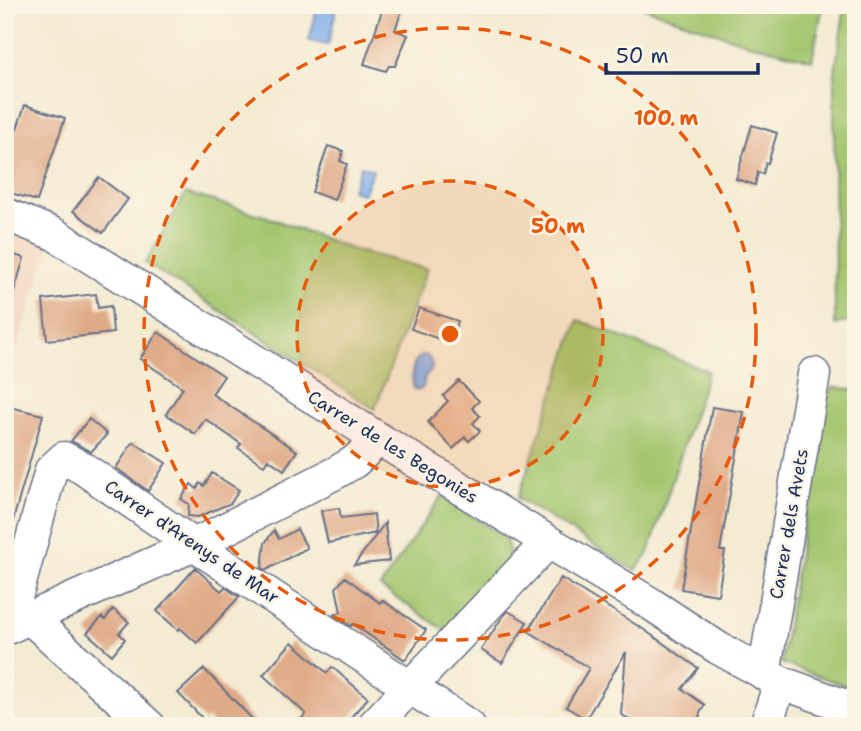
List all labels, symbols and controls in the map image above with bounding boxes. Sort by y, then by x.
scale bar [606,32,758,76]
text: 50 m [616,42,669,70]
text: 100 m [634,104,698,132]
text: 50 m [531,212,585,240]
centre of rings [438,322,462,346]
street label: Carrer de les Begonies [303,385,483,509]
street label: Carrer dels Avets [764,447,814,601]
street label: Carrer d'Arenys de Mar [100,474,284,610]

